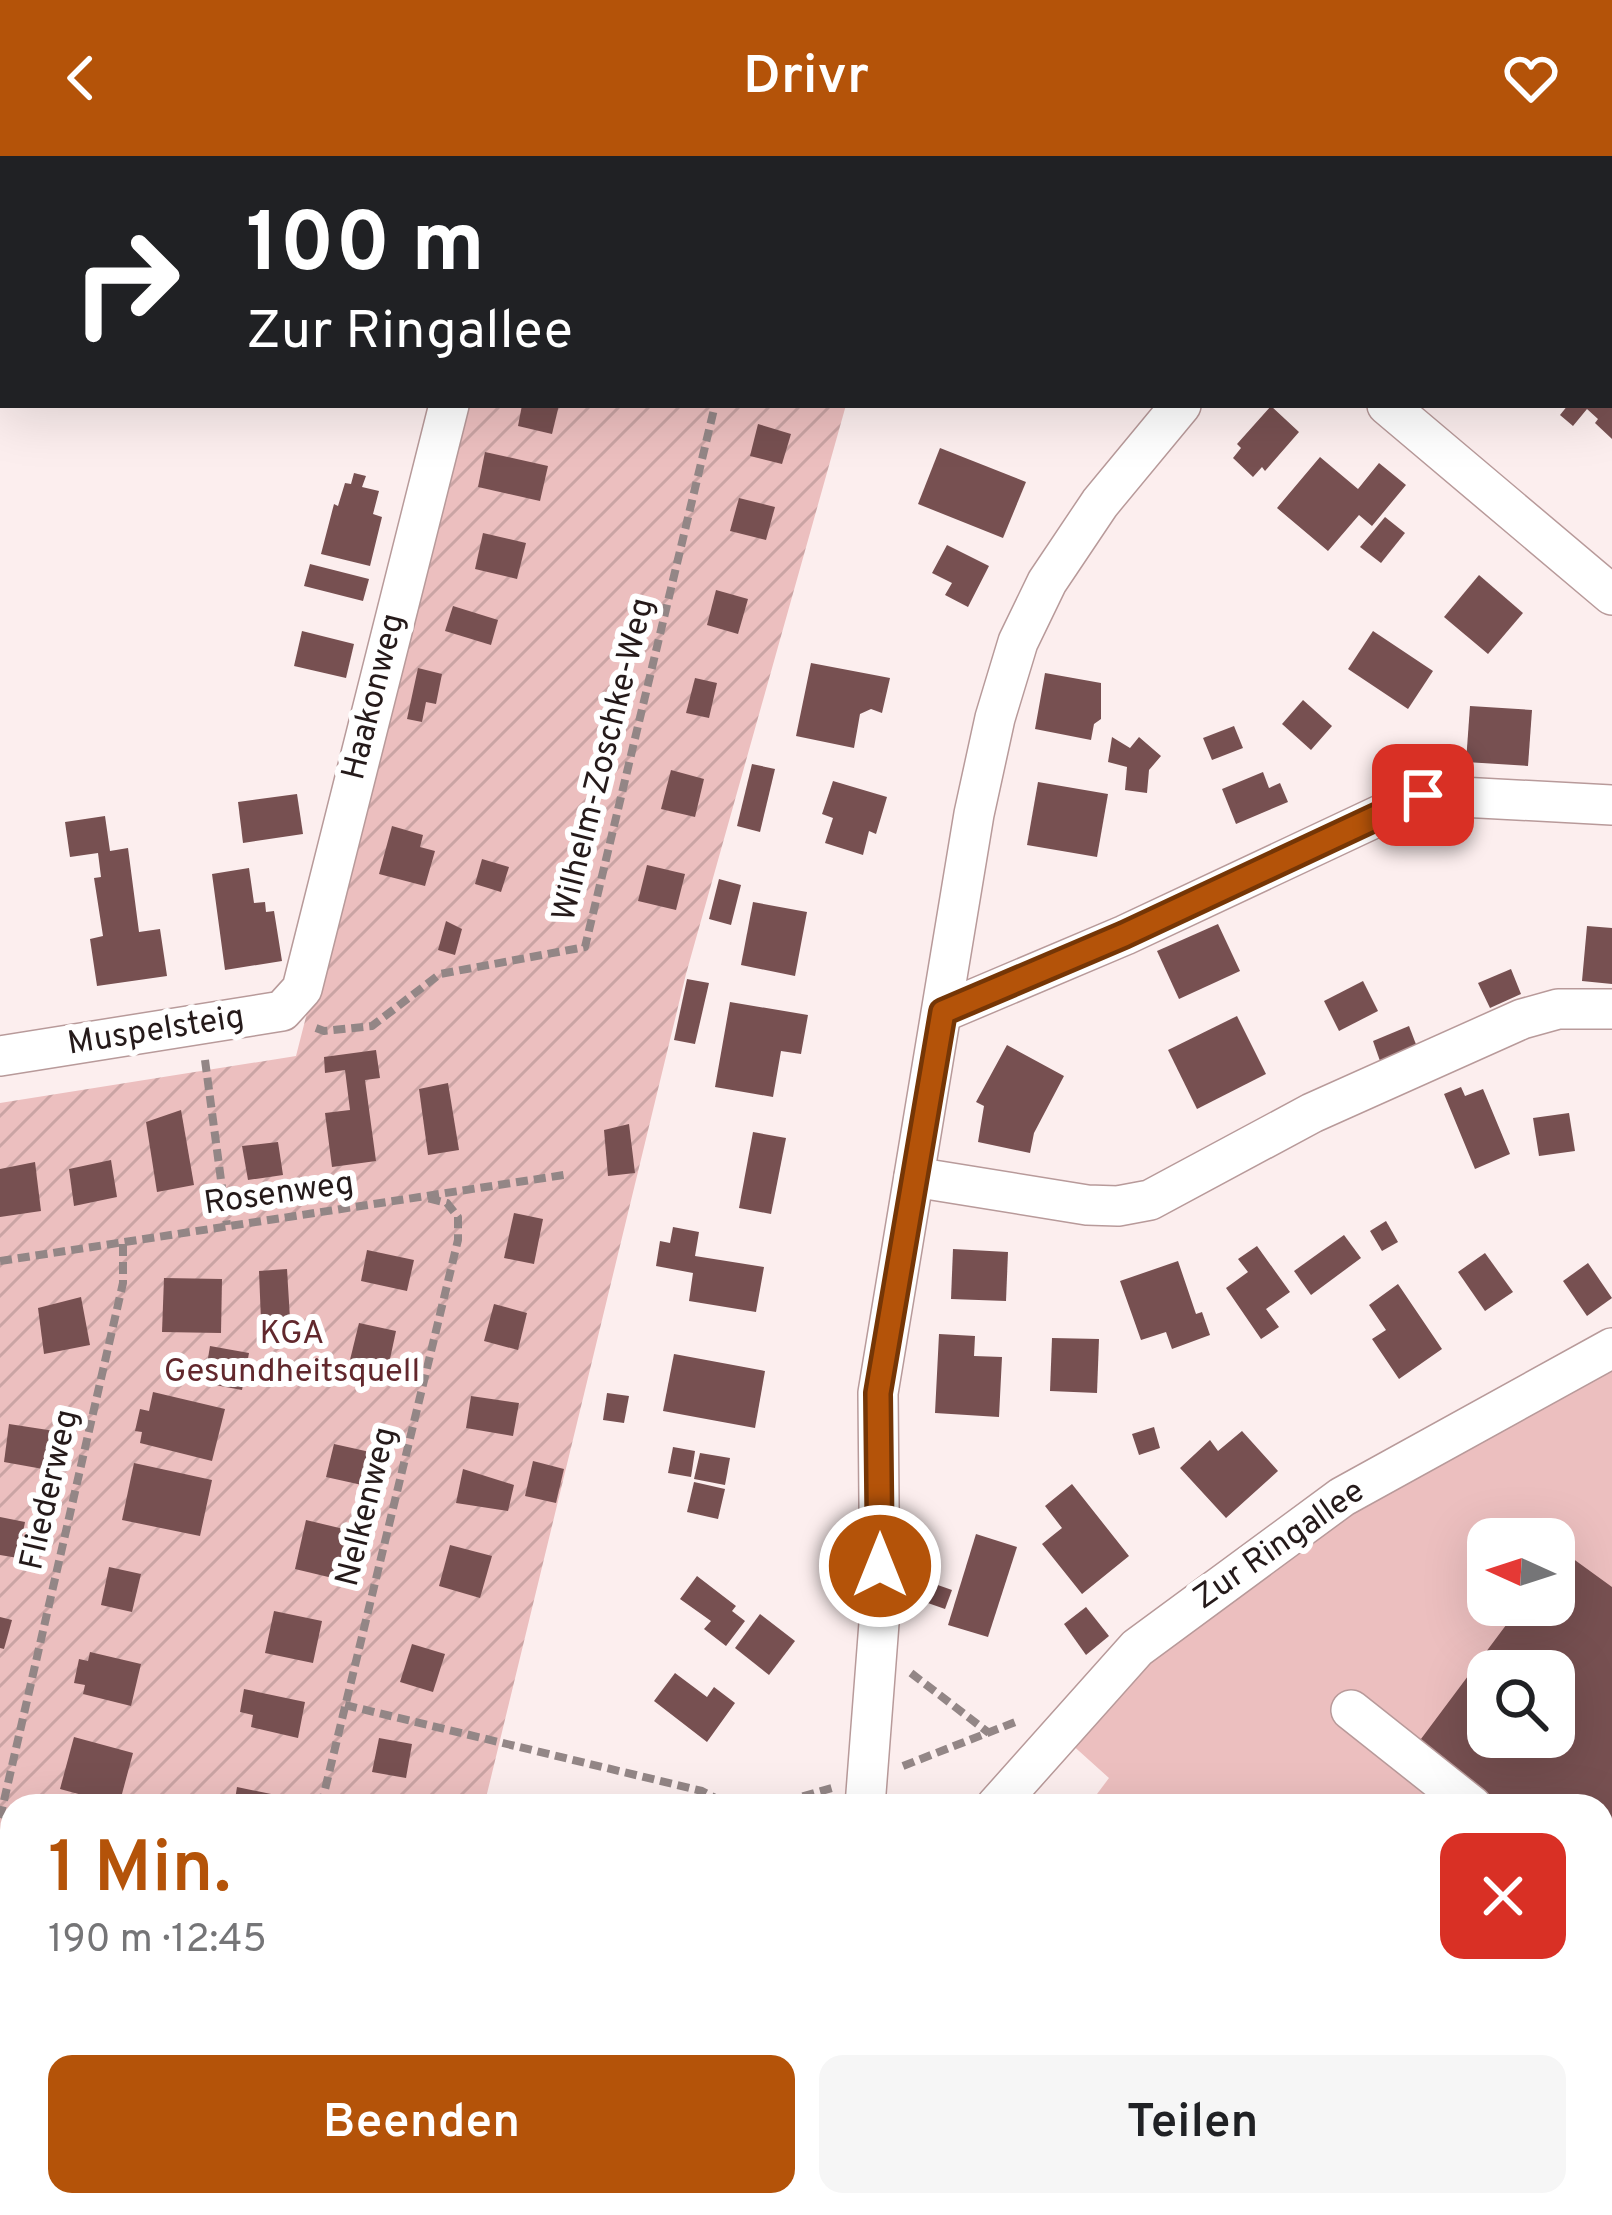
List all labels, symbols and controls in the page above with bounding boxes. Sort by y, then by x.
text: Drivr [743,44,869,113]
icon: back [48,45,114,111]
icon: heart [1498,45,1564,111]
text: 100 m [246,195,485,301]
icon: right [48,204,204,360]
text: Zur Ringallee [246,299,573,368]
street label: Wilhelm-Zoschke-Weg [545,594,665,926]
street label: Haakonweg [334,609,416,785]
pin [1372,744,1474,846]
icon: arrive [1390,762,1456,828]
street label: Muspelsteig [65,997,247,1067]
street label: Rosenweg [201,1164,357,1226]
park label: KGA Gesundheitsquell [164,1314,420,1394]
street label: Fliederweg [12,1406,90,1574]
street label: Nelkenweg [328,1423,408,1591]
street label: Zur Ringallee [1186,1472,1374,1620]
position arrow [817,1503,943,1629]
north arrow [1467,1518,1575,1626]
map controls [1467,1518,1575,1758]
button: search [1467,1650,1575,1758]
text: 1 Min. [48,1826,231,1918]
button: close [1440,1833,1566,1959]
text: 190 m · 12:45 [48,1917,267,1966]
button: Beenden [48,2055,795,2193]
button: Teilen [819,2055,1566,2193]

